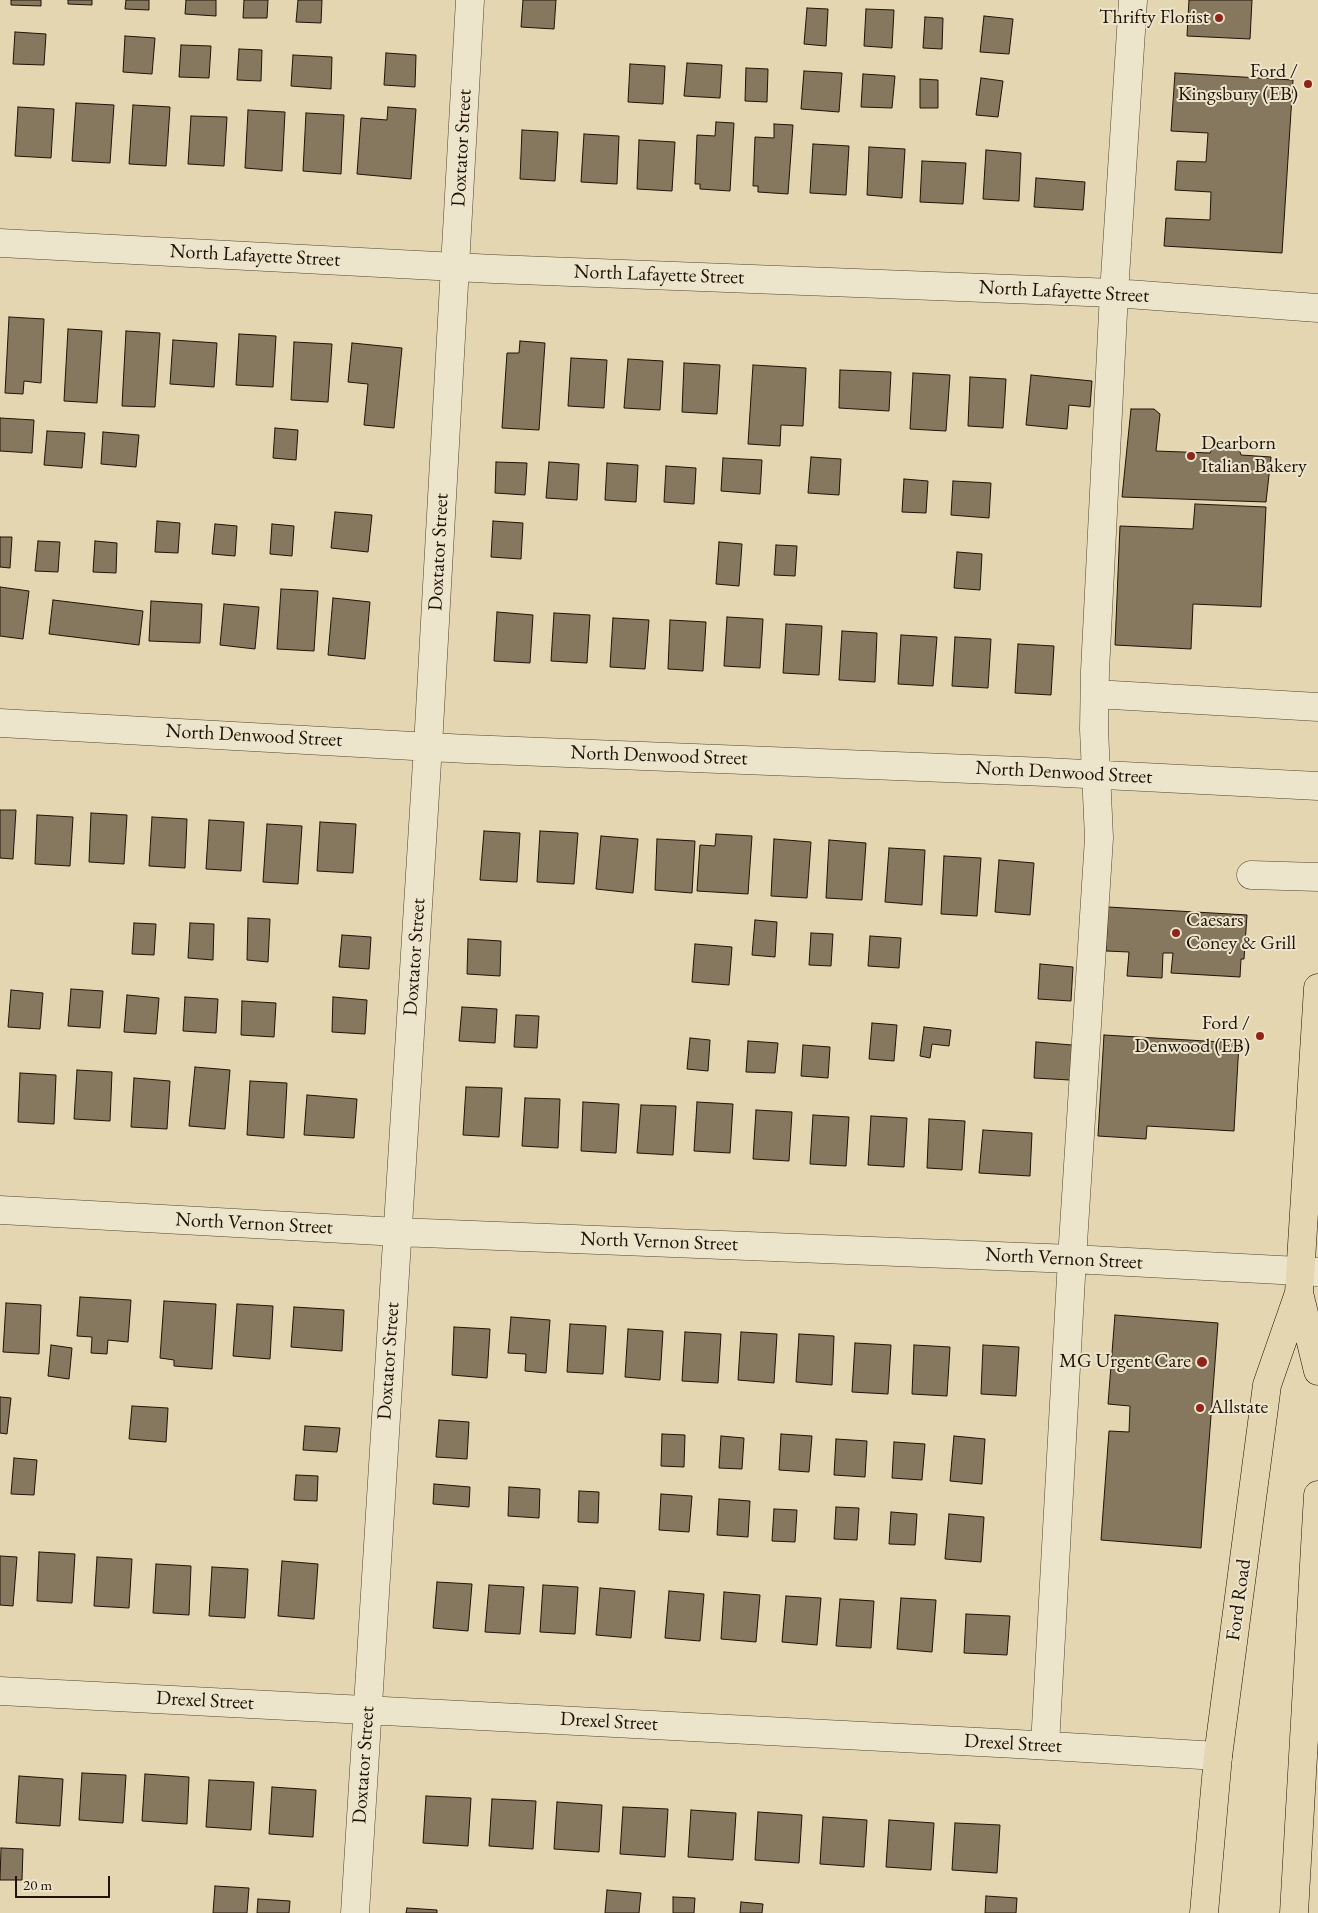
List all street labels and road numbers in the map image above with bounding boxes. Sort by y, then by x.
street label: Doxtator Street [447,88,477,208]
street label: North Lafayette Street [169,240,341,272]
street label: North Lafayette Street [573,260,745,290]
street label: North Lafayette Street [978,276,1150,308]
street label: Doxtator Street [424,492,454,612]
street label: North Denwood Street [165,719,343,753]
street label: North Denwood Street [570,741,748,771]
street label: North Denwood Street [975,756,1153,790]
street label: Doxtator Street [399,897,431,1017]
street label: North Vernon Street [175,1208,333,1240]
street label: North Vernon Street [580,1227,738,1257]
street label: North Vernon Street [985,1243,1143,1275]
street label: Doxtator Street [373,1301,405,1421]
street label: Ford Road [1221,1558,1257,1642]
street label: Drexel Street [155,1686,255,1716]
street label: Doxtator Street [348,1705,380,1825]
street label: Drexel Street [559,1707,659,1737]
street label: Drexel Street [963,1729,1063,1759]

